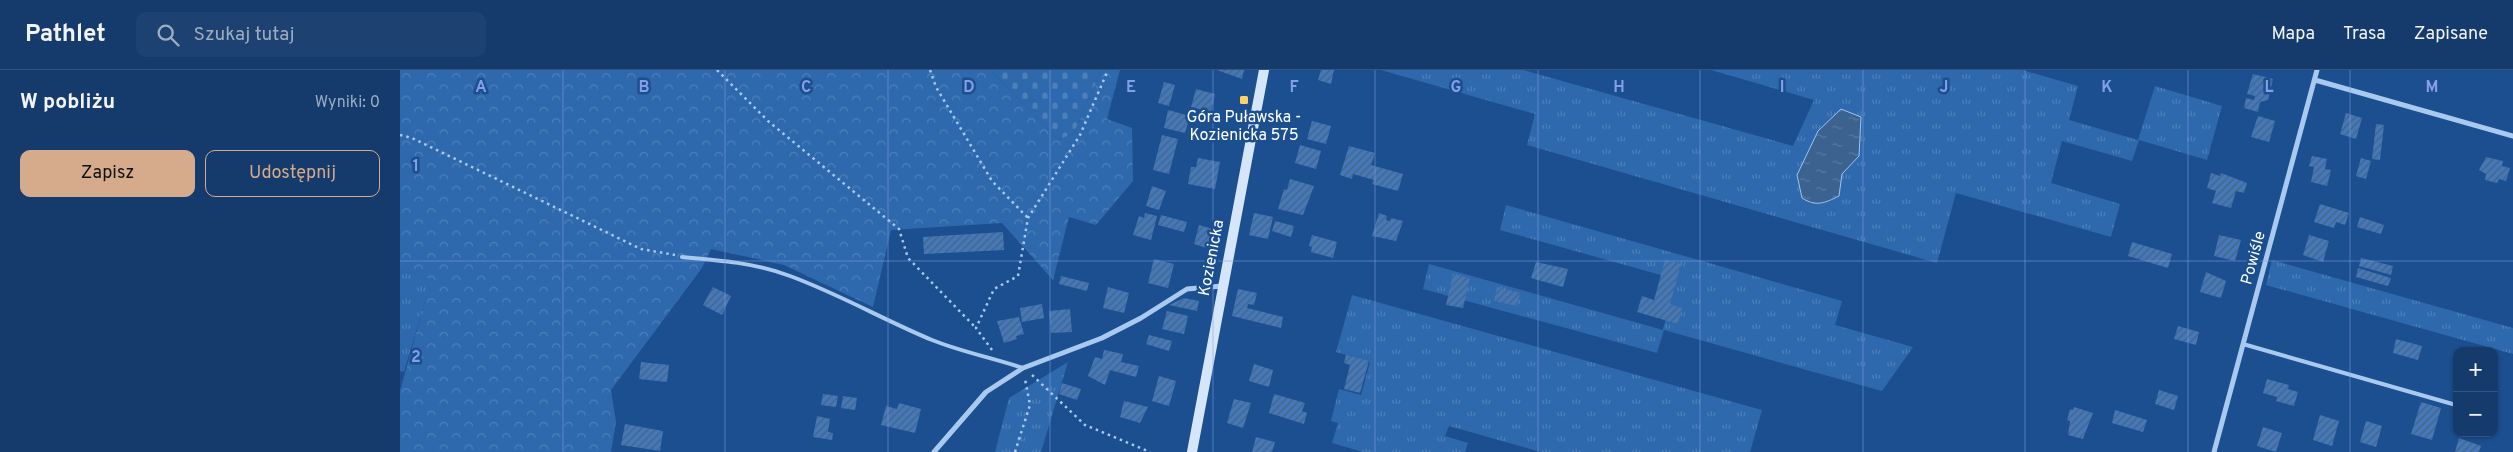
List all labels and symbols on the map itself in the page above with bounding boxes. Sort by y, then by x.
text: A [475,78,487,98]
text: B [638,78,650,98]
text: C [801,78,811,98]
text: D [963,78,975,98]
text: E [1126,78,1136,98]
text: F [1289,78,1299,98]
text: G [1451,78,1461,98]
text: H [1613,78,1625,98]
text: I [1780,78,1784,98]
text: J [1940,78,1948,98]
text: K [2101,78,2113,98]
text: L [2264,78,2274,98]
text: M [2426,78,2438,98]
marker: Góra Puławska - Kozienicka 575 [1238,94,1250,106]
place label: Góra Puławska - Kozienicka 575 [1187,108,1301,146]
text: 1 [413,157,419,177]
street label: Kozienicka [1195,218,1229,298]
street label: Powiśle [2237,229,2271,287]
text: 2 [411,348,421,368]

